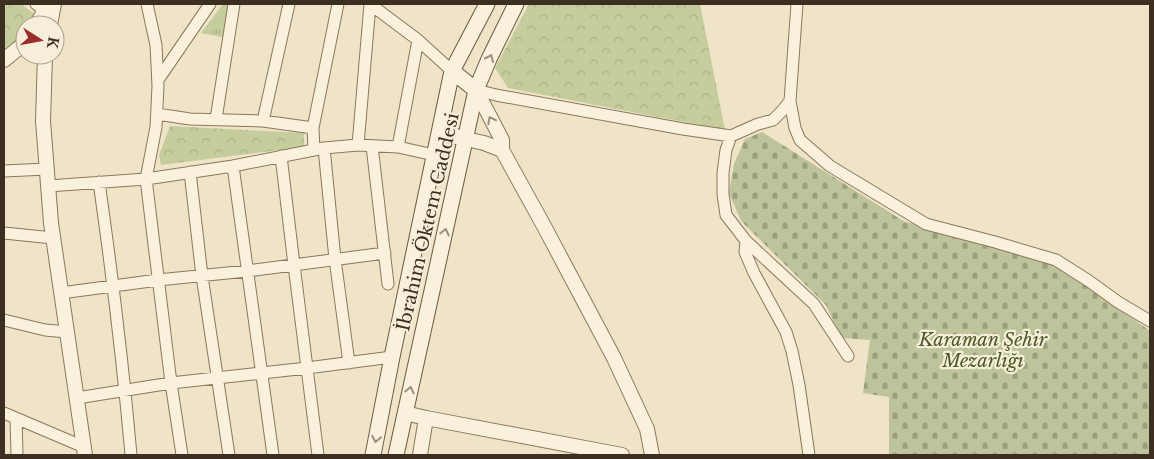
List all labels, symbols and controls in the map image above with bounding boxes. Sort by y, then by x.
north arrow [15,15,65,65]
text: K [43,35,63,50]
one-way arrow [484,54,494,63]
street label: İbrahim Öktem Caddesi [391,110,464,333]
one-way arrow [487,116,497,125]
one-way arrow [439,227,450,236]
park label: Karaman Şehir Mezarlığı [918,329,1048,372]
one-way arrow [404,386,415,395]
one-way arrow [372,434,382,443]

